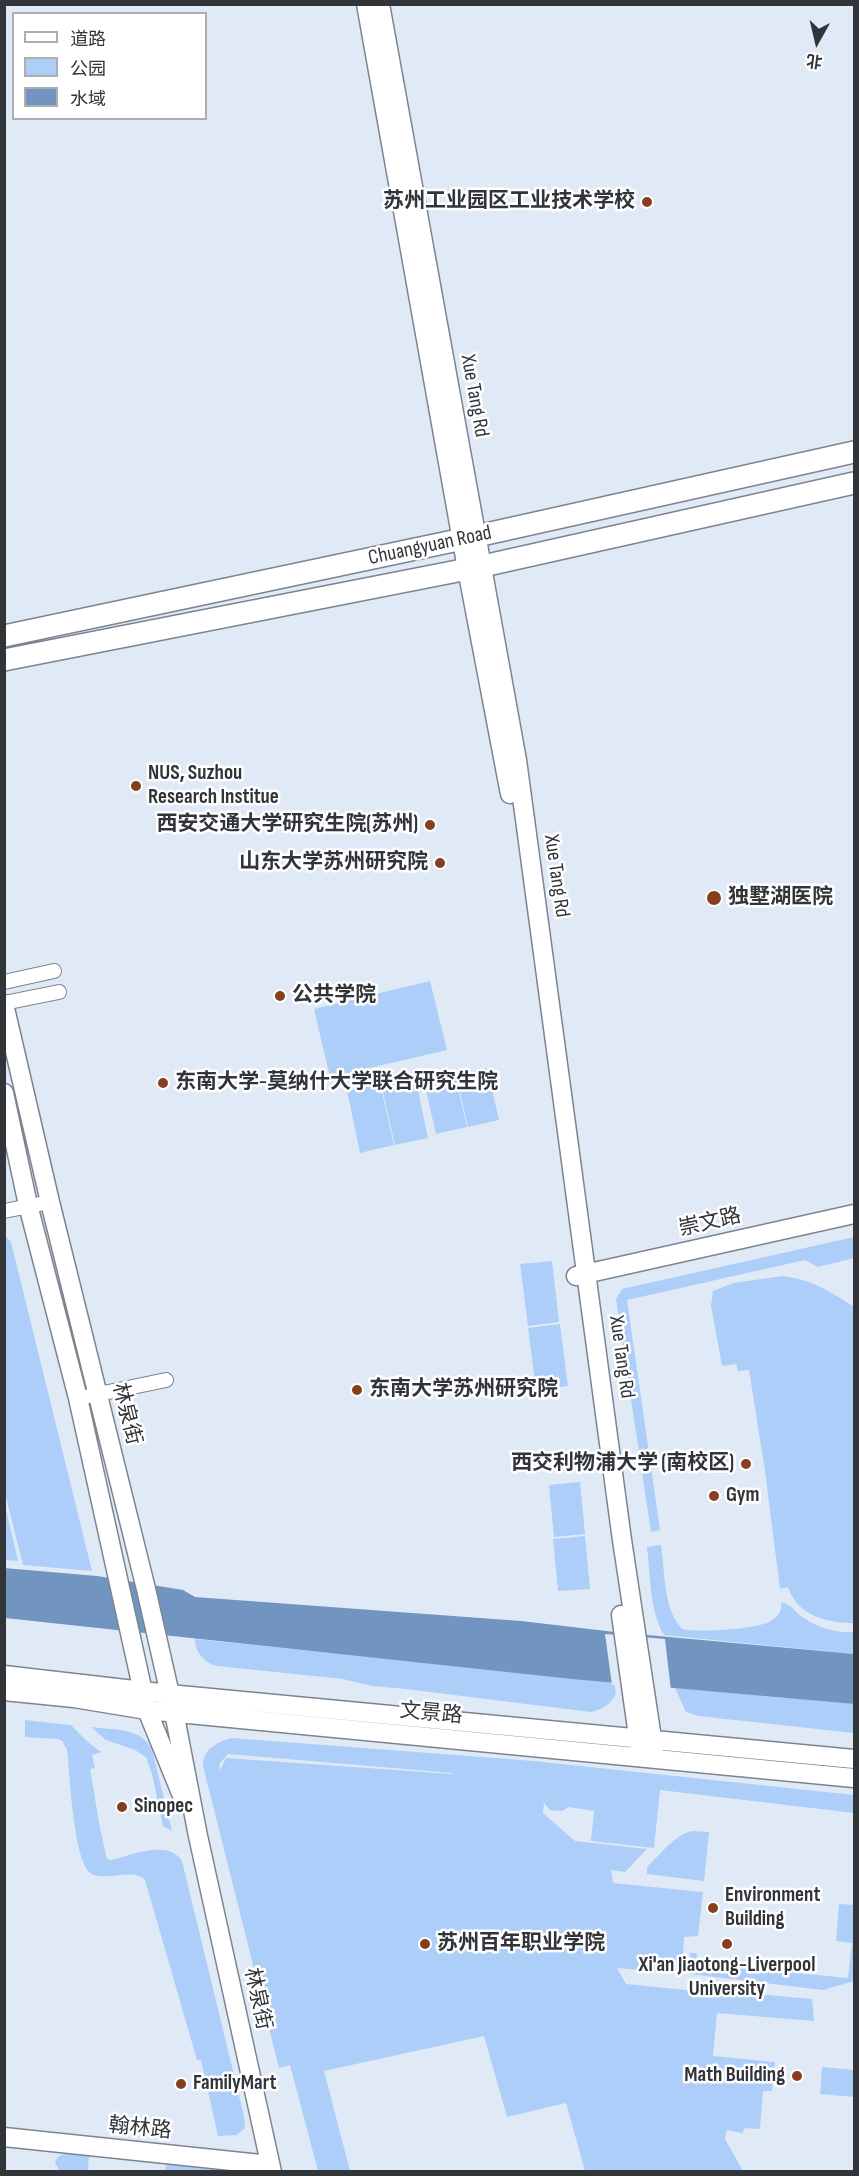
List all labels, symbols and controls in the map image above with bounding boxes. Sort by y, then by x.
legend [12,12,207,120]
north arrow [787,12,847,72]
text: 道路 [70,29,106,50]
text: 北 [805,50,824,71]
text: 公园 [70,59,106,80]
text: 水域 [70,89,106,110]
place label: 苏州工业园区工业技术学校 [383,189,635,215]
marker: 苏州工业园区工业技术学校 [640,195,654,209]
street label: Xue Tang Rd [454,353,494,439]
street label: Chuangyuan Road [366,521,494,571]
place label: NUS, Suzhou Research Institue [148,761,279,811]
marker: NUS, Suzhou Research Institue [129,779,143,793]
place label: 西安交通大学研究生院(苏州) [156,812,418,838]
marker: 西安交通大学研究生院(苏州) [423,818,437,832]
street label: Xue Tang Rd [538,833,574,919]
place label: 山东大学苏州研究院 [239,850,428,876]
marker: 山东大学苏州研究院 [433,856,447,870]
place label: 独墅湖医院 [728,885,833,911]
marker: 独墅湖医院 [705,889,723,907]
place label: 公共学院 [292,983,376,1009]
marker: 公共学院 [273,989,287,1003]
place label: 东南大学-莫纳什大学联合研究生院 [175,1070,498,1096]
marker: 东南大学-莫纳什大学联合研究生院 [156,1076,170,1090]
street label: 崇文路 [676,1204,744,1242]
street label: Xue Tang Rd [603,1314,639,1400]
place label: 东南大学苏州研究院 [369,1377,558,1403]
street label: 林泉街 [106,1380,146,1448]
marker: 东南大学苏州研究院 [350,1383,364,1397]
place label: 西交利物浦大学 (南校区) [511,1451,734,1477]
marker: 西交利物浦大学 (南校区) [739,1457,753,1471]
place label: Gym [726,1483,759,1509]
marker: Gym [707,1489,721,1503]
street label: 文景路 [399,1699,463,1729]
place label: Sinopec [134,1794,193,1820]
marker: Sinopec [115,1800,129,1814]
place label: Environment Building [725,1883,820,1933]
marker: Environment Building [706,1901,720,1915]
place label: 苏州百年职业学院 [437,1931,605,1957]
marker: 苏州百年职业学院 [418,1937,432,1951]
marker: Xi'an Jiaotong-Liverpool University [720,1937,734,1951]
place label: Xi'an Jiaotong-Liverpool University [639,1953,815,2003]
street label: 林泉街 [238,1966,276,2032]
place label: Math Building [684,2063,785,2089]
marker: Math Building [790,2069,804,2083]
place label: FamilyMart [193,2071,276,2097]
marker: FamilyMart [174,2077,188,2091]
street label: 翰林路 [107,2113,173,2145]

